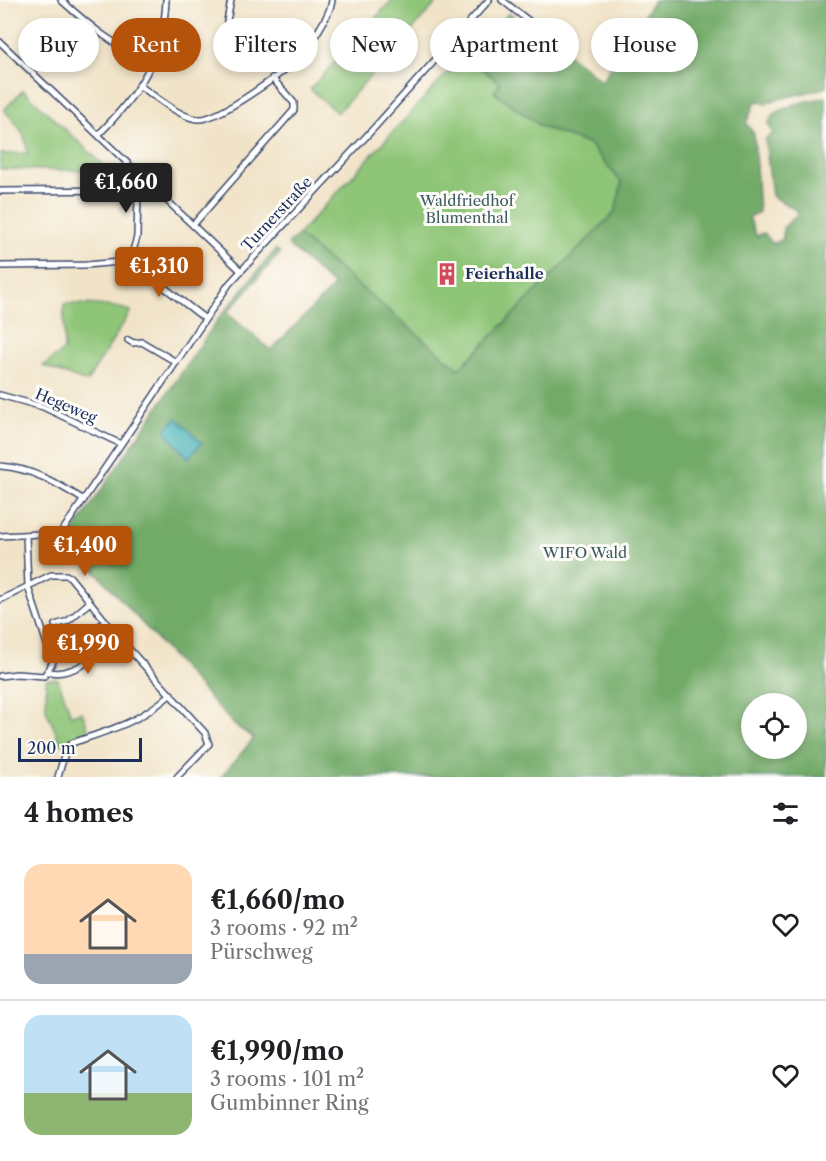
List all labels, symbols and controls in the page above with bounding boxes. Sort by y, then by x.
chip: Buy [18,18,99,72]
chip: Rent [111,18,201,72]
chip: Filters [213,18,318,72]
chip: New [330,18,418,72]
chip: Apartment [430,18,579,72]
chip: House [591,18,698,72]
pin: €1,660 [77,163,175,214]
text: €1,660 [94,170,158,194]
street label: Turnerstraße [237,172,316,255]
park label: Waldfriedhof Blumenthal [419,191,516,227]
pin: €1,310 [110,247,208,298]
text: €1,310 [129,254,189,278]
building icon: Feierhalle [434,261,460,287]
place label: Feierhalle [465,264,544,283]
street label: Hegeweg [32,384,100,427]
pin: €1,400 [36,526,134,577]
text: €1,400 [53,533,117,557]
park label: WIFO Wald [542,543,627,562]
pin: €1,990 [39,624,137,675]
text: €1,990 [56,631,120,655]
map controls [741,693,807,759]
button: locate [741,693,807,759]
scale bar [18,735,142,762]
text: 200 m [27,738,76,758]
text: 4 homes [24,797,134,829]
icon: filters [769,797,802,830]
text: €1,660/mo [210,884,345,916]
icon: home [72,888,144,960]
icon: heart [769,908,802,941]
text: 3 rooms · 92 m² [210,916,358,940]
text: Pürschweg [210,940,313,964]
text: €1,990/mo [210,1035,344,1067]
icon: home [72,1039,144,1111]
icon: heart [769,1059,802,1092]
text: 3 rooms · 101 m² [210,1067,364,1091]
text: Gumbinner Ring [210,1091,369,1115]

